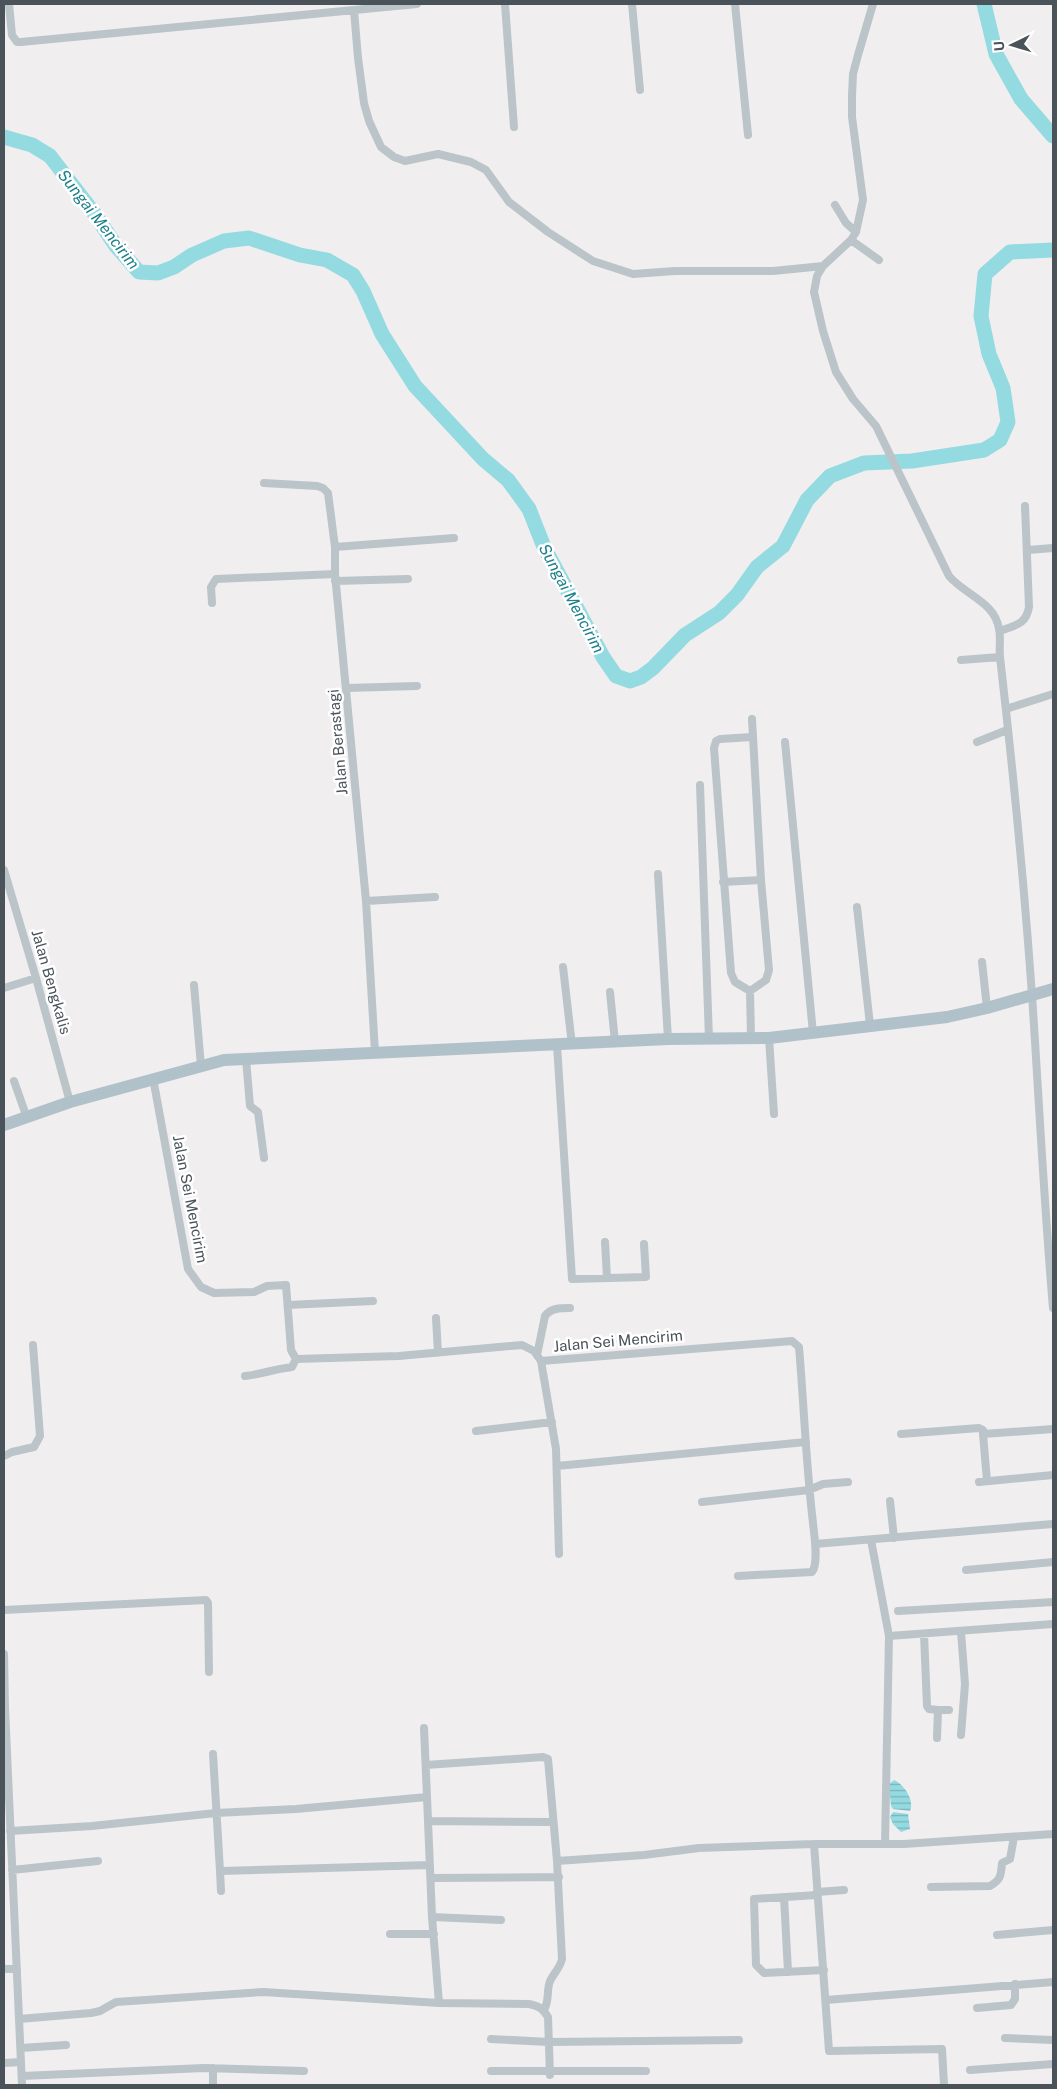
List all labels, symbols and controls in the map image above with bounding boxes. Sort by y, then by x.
north arrow [987,20,1037,70]
text: U [991,40,1007,52]
water label: Sungai Mencirim [54,166,143,273]
water label: Sungai Mencirim [535,540,608,656]
street label: Jalan Berastagi [324,688,351,796]
street label: Jalan Bengkalis [28,928,75,1036]
street label: Jalan Sei Mencirim [170,1134,211,1264]
street label: Jalan Sei Mencirim [552,1326,683,1355]

